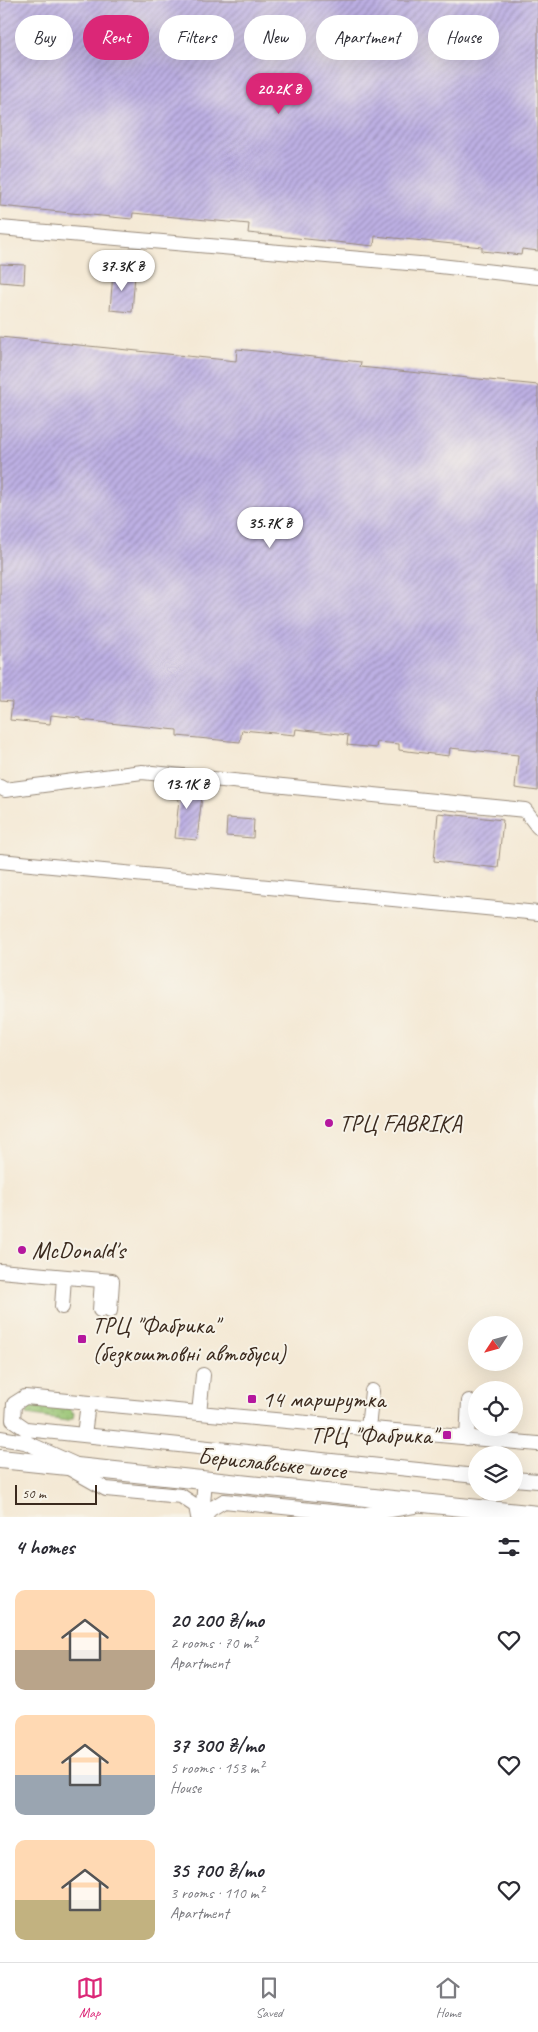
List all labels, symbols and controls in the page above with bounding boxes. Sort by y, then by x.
chip: Buy [15,15,73,60]
chip: Rent [83,15,149,60]
chip: Filters [159,15,234,60]
chip: New [244,15,306,60]
chip: Apartment [316,15,418,60]
chip: House [428,15,499,60]
pin: 20.2K ₴ [233,72,325,115]
text: 20.2K ₴ [257,79,301,99]
pin: 37.3K ₴ [76,250,168,292]
text: 37.3K ₴ [100,256,144,276]
pin: 35.7K ₴ [224,506,316,549]
text: 35.7K ₴ [248,513,292,533]
pin: 13.1K ₴ [141,768,233,810]
text: 13.1K ₴ [165,774,209,794]
place label: ТРЦ FABRIKA [339,1108,463,1138]
marker: ТРЦ FABRIKA [323,1117,335,1129]
place label: McDonald's [32,1235,128,1265]
marker: McDonald's [16,1244,28,1256]
place label: ТРЦ "Фабрика" (безкоштовні автобуси) [92,1310,287,1368]
north arrow [468,1316,522,1371]
map controls [468,1316,523,1501]
marker: ТРЦ "Фабрика" (безкоштовні автобуси) [76,1333,88,1345]
button: locate [468,1381,523,1436]
place label: 14 маршрутка [262,1384,387,1414]
marker: 14 маршрутка [246,1393,258,1405]
place label: ТРЦ "Фабрика" [310,1420,442,1450]
marker: ТРЦ "Фабрика" [441,1429,453,1441]
street label: Бериславське шосе [196,1440,350,1486]
button: layers [468,1446,523,1501]
scale bar [15,1482,98,1505]
text: 50 m [22,1485,46,1502]
icon: filters [495,1533,523,1561]
text: 4 homes [15,1534,74,1560]
text: 20 200 ₴/mo [170,1607,264,1633]
icon: home [55,1610,115,1670]
icon: heart [495,1626,523,1654]
text: 2 rooms · 70 m² [170,1633,256,1653]
text: Apartment [170,1653,229,1673]
text: 37 300 ₴/mo [170,1732,264,1758]
icon: home [55,1735,115,1795]
icon: heart [495,1751,523,1779]
text: 5 rooms · 153 m² [170,1758,264,1778]
text: House [170,1778,201,1798]
text: 35 700 ₴/mo [170,1857,264,1883]
icon: home [55,1860,115,1920]
icon: heart [495,1876,523,1904]
text: 3 rooms · 110 m² [170,1883,264,1903]
text: Apartment [170,1903,229,1923]
tab: Map [76,1974,104,2021]
tab: Saved [255,1974,283,2021]
tab: Home [434,1974,462,2021]

